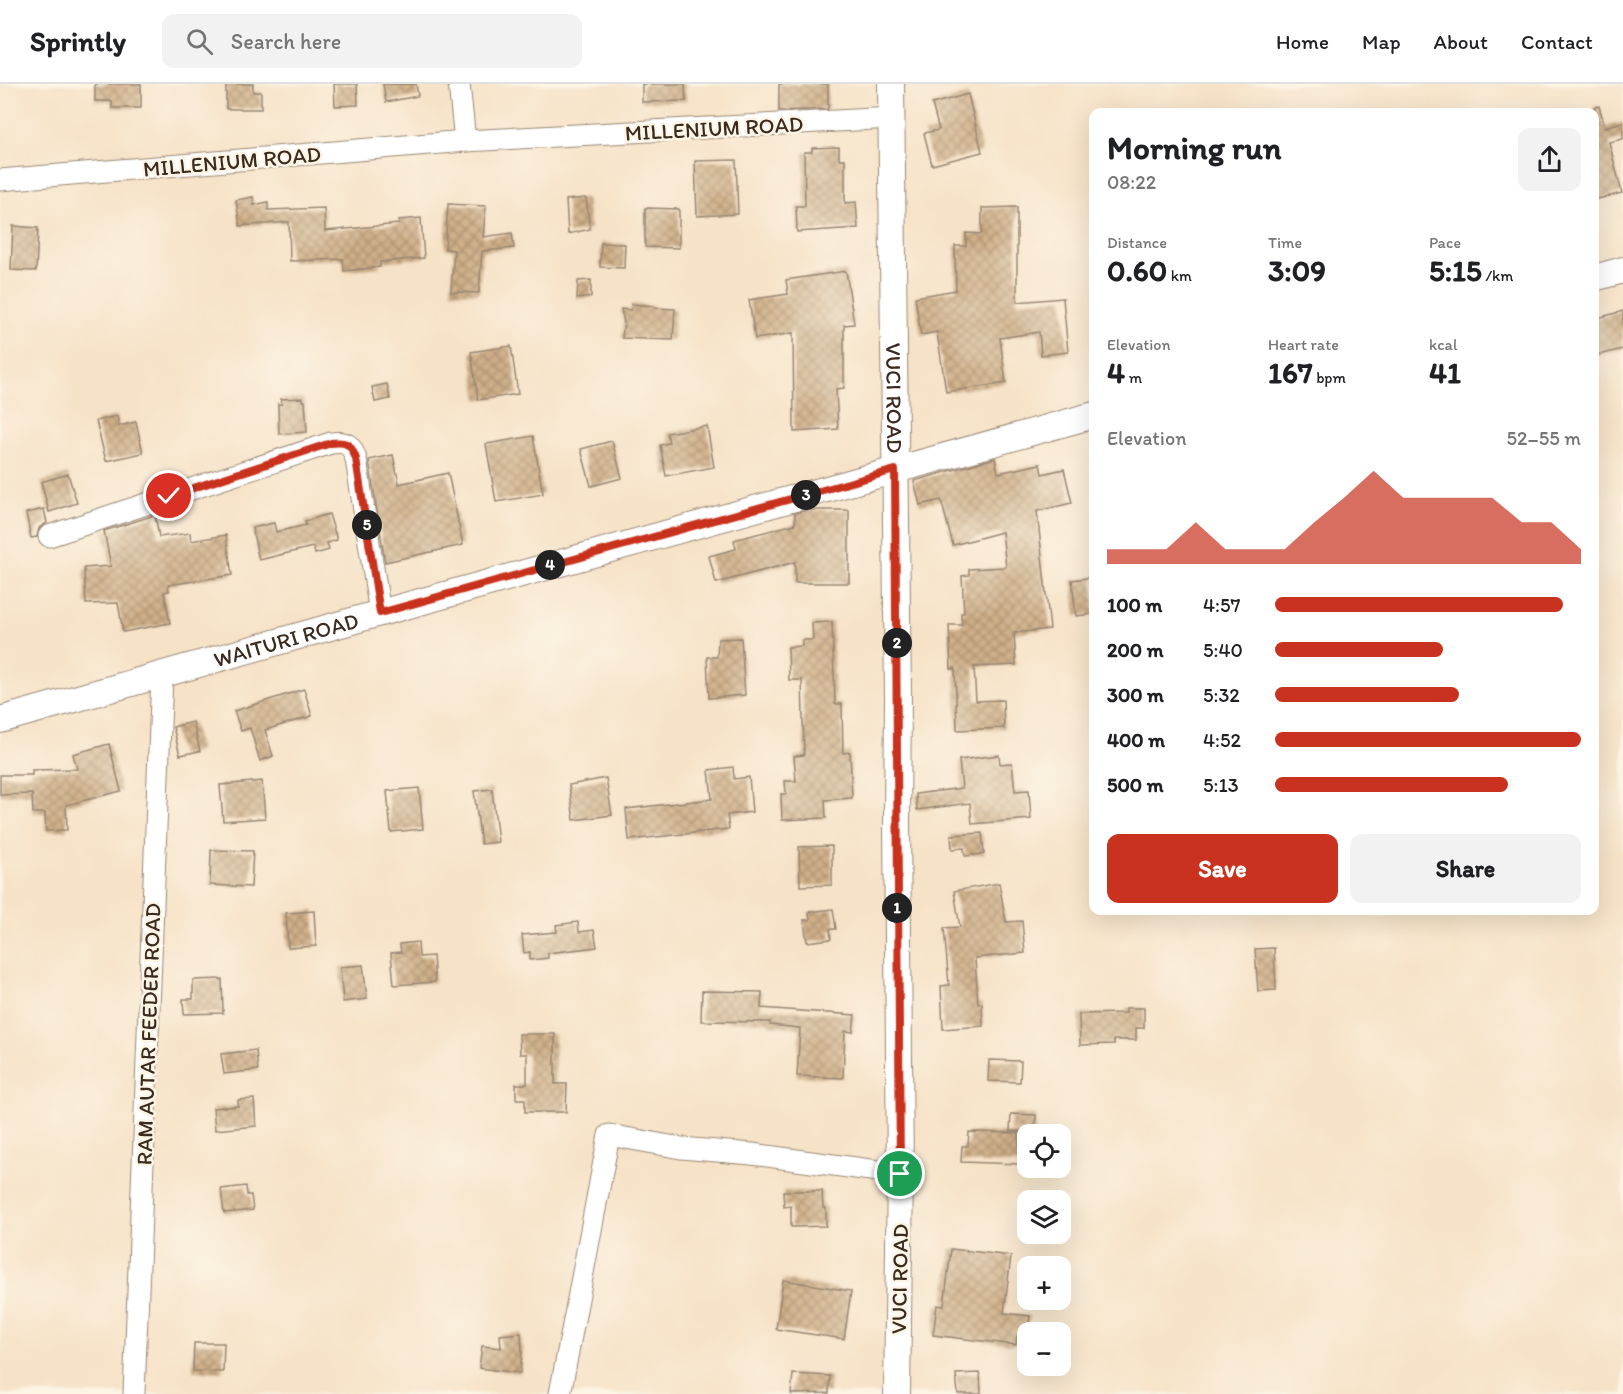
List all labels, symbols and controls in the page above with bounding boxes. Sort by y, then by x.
search box [162,14,582,68]
text: Sprintly [30,24,126,58]
icon: search [183,25,216,58]
text: Search here [231,28,341,55]
text: Home [1276,29,1329,54]
text: Map [1362,29,1401,54]
text: About [1434,29,1488,54]
text: Contact [1521,29,1593,54]
street label: MILLENIUM ROAD [624,110,804,147]
text: Morning run [1107,128,1282,167]
button: share [1518,128,1581,191]
street label: MILLENIUM ROAD [142,140,322,183]
text: 08:22 [1107,170,1156,194]
text: Distance [1107,233,1167,252]
text: Time [1268,233,1302,252]
text: Pace [1429,233,1461,252]
text: 0.60 [1107,252,1167,289]
text: 3:09 [1268,252,1326,289]
text: 5:15 [1429,252,1482,289]
text: km [1167,266,1192,285]
text: /km [1482,266,1513,285]
text: Elevation [1107,335,1171,354]
text: Heart rate [1268,335,1339,354]
text: kcal [1429,335,1457,354]
street label: VUCI ROAD [880,343,908,453]
text: 4 [1107,354,1125,391]
text: 167 [1268,354,1313,391]
text: 41 [1429,354,1461,391]
text: m [1125,368,1142,387]
text: bpm [1313,368,1346,387]
text: Elevation [1107,426,1186,450]
text: 52–55 m [1507,426,1581,450]
pin [143,470,194,521]
icon: check [152,479,185,512]
pin: 3 [791,480,821,510]
text: 3 [802,485,810,504]
pin: 5 [352,510,382,540]
text: 5 [363,515,371,534]
pin: 4 [535,550,565,580]
text: 4 [545,555,555,574]
text: 100 m [1107,593,1162,617]
text: 4:57 [1203,593,1240,617]
street label: WAITURI ROAD [211,607,362,673]
pin: 2 [882,628,912,658]
text: 2 [893,633,901,652]
text: 200 m [1107,638,1163,662]
text: 5:40 [1203,638,1243,662]
text: 300 m [1107,683,1164,707]
text: 5:32 [1203,683,1240,707]
text: 400 m [1107,728,1165,752]
text: 4:52 [1203,728,1241,752]
text: 500 m [1107,773,1163,797]
text: 5:13 [1203,773,1239,797]
button: Save [1107,834,1338,903]
button: Share [1350,834,1581,903]
pin: 1 [882,893,912,923]
text: 1 [893,898,901,917]
street label: RAM AUTAR FEEDER ROAD [130,902,167,1166]
map controls [1017,1124,1071,1376]
button: locate [1017,1124,1071,1178]
pin [874,1148,925,1199]
icon: arrive [883,1157,916,1190]
button: layers [1017,1190,1071,1244]
street label: VUCI ROAD [885,1224,914,1334]
button: + [1017,1256,1071,1310]
button: − [1017,1322,1071,1376]

